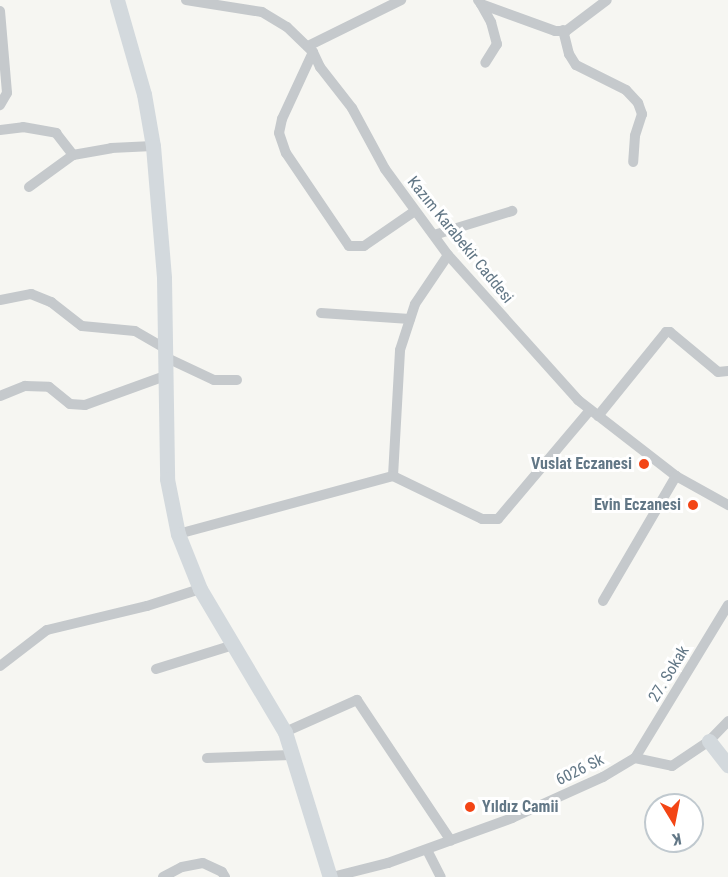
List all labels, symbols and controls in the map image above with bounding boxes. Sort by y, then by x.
street label: Kazım Karabekir Caddesi [403,173,517,307]
place label: Vuslat Eczanesi [531,454,632,474]
marker: Vuslat Eczanesi [637,457,651,471]
place label: Evin Eczanesi [594,495,681,515]
marker: Evin Eczanesi [686,498,700,512]
street label: 27. Sokak [645,642,693,706]
street label: 6026 Sk [553,750,607,790]
north arrow [644,793,704,853]
place label: Yıldız Camii [482,797,559,817]
marker: Yıldız Camii [463,800,477,814]
text: K [671,829,683,849]

